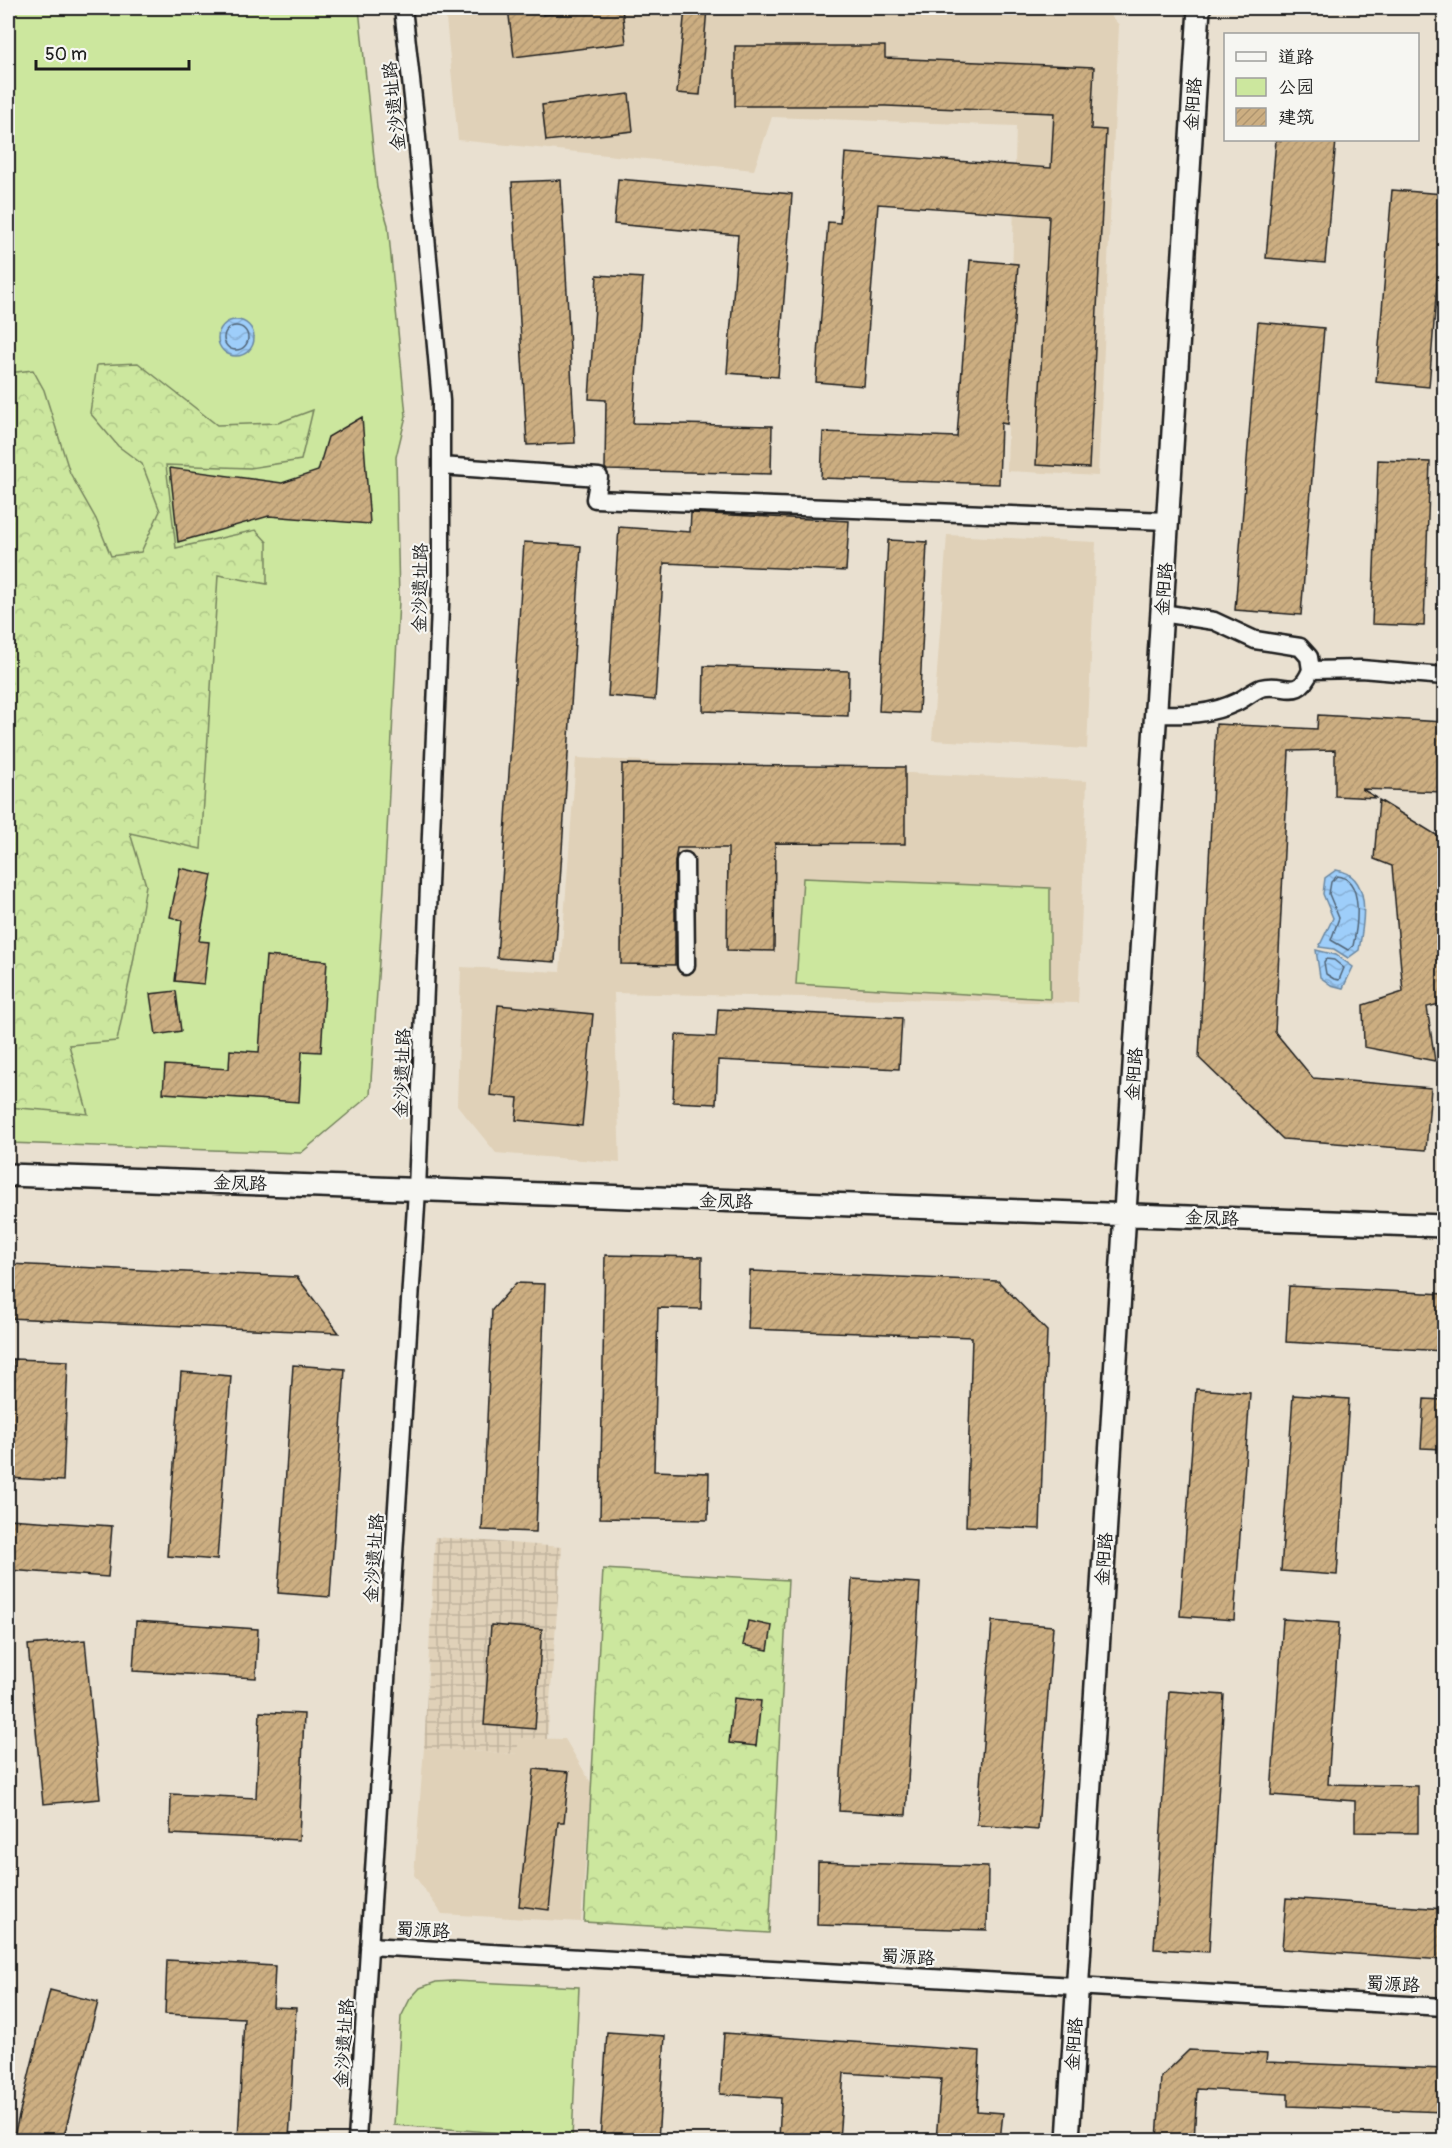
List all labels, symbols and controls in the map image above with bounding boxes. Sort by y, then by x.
scale bar [36,33,189,71]
legend [1224,33,1419,141]
text: 50 m [45,43,87,66]
text: 道路 [1278,46,1314,69]
street label: 金沙遗址路 [378,60,411,152]
street label: 金阳路 [1180,76,1207,132]
text: 公园 [1278,76,1314,99]
text: 建筑 [1278,106,1314,129]
street label: 金沙遗址路 [408,543,433,633]
street label: 金阳路 [1151,561,1178,617]
street label: 金沙遗址路 [389,1028,416,1118]
street label: 金阳路 [1121,1046,1148,1102]
street label: 金凤路 [213,1171,267,1196]
street label: 金凤路 [699,1189,753,1214]
street label: 金凤路 [1185,1206,1239,1231]
street label: 金沙遗址路 [360,1512,389,1604]
street label: 金阳路 [1091,1531,1118,1587]
street label: 蜀源路 [395,1918,451,1943]
street label: 蜀源路 [880,1945,936,1970]
street label: 蜀源路 [1365,1972,1421,1997]
street label: 金沙遗址路 [330,1997,359,2089]
street label: 金阳路 [1061,2016,1088,2072]

